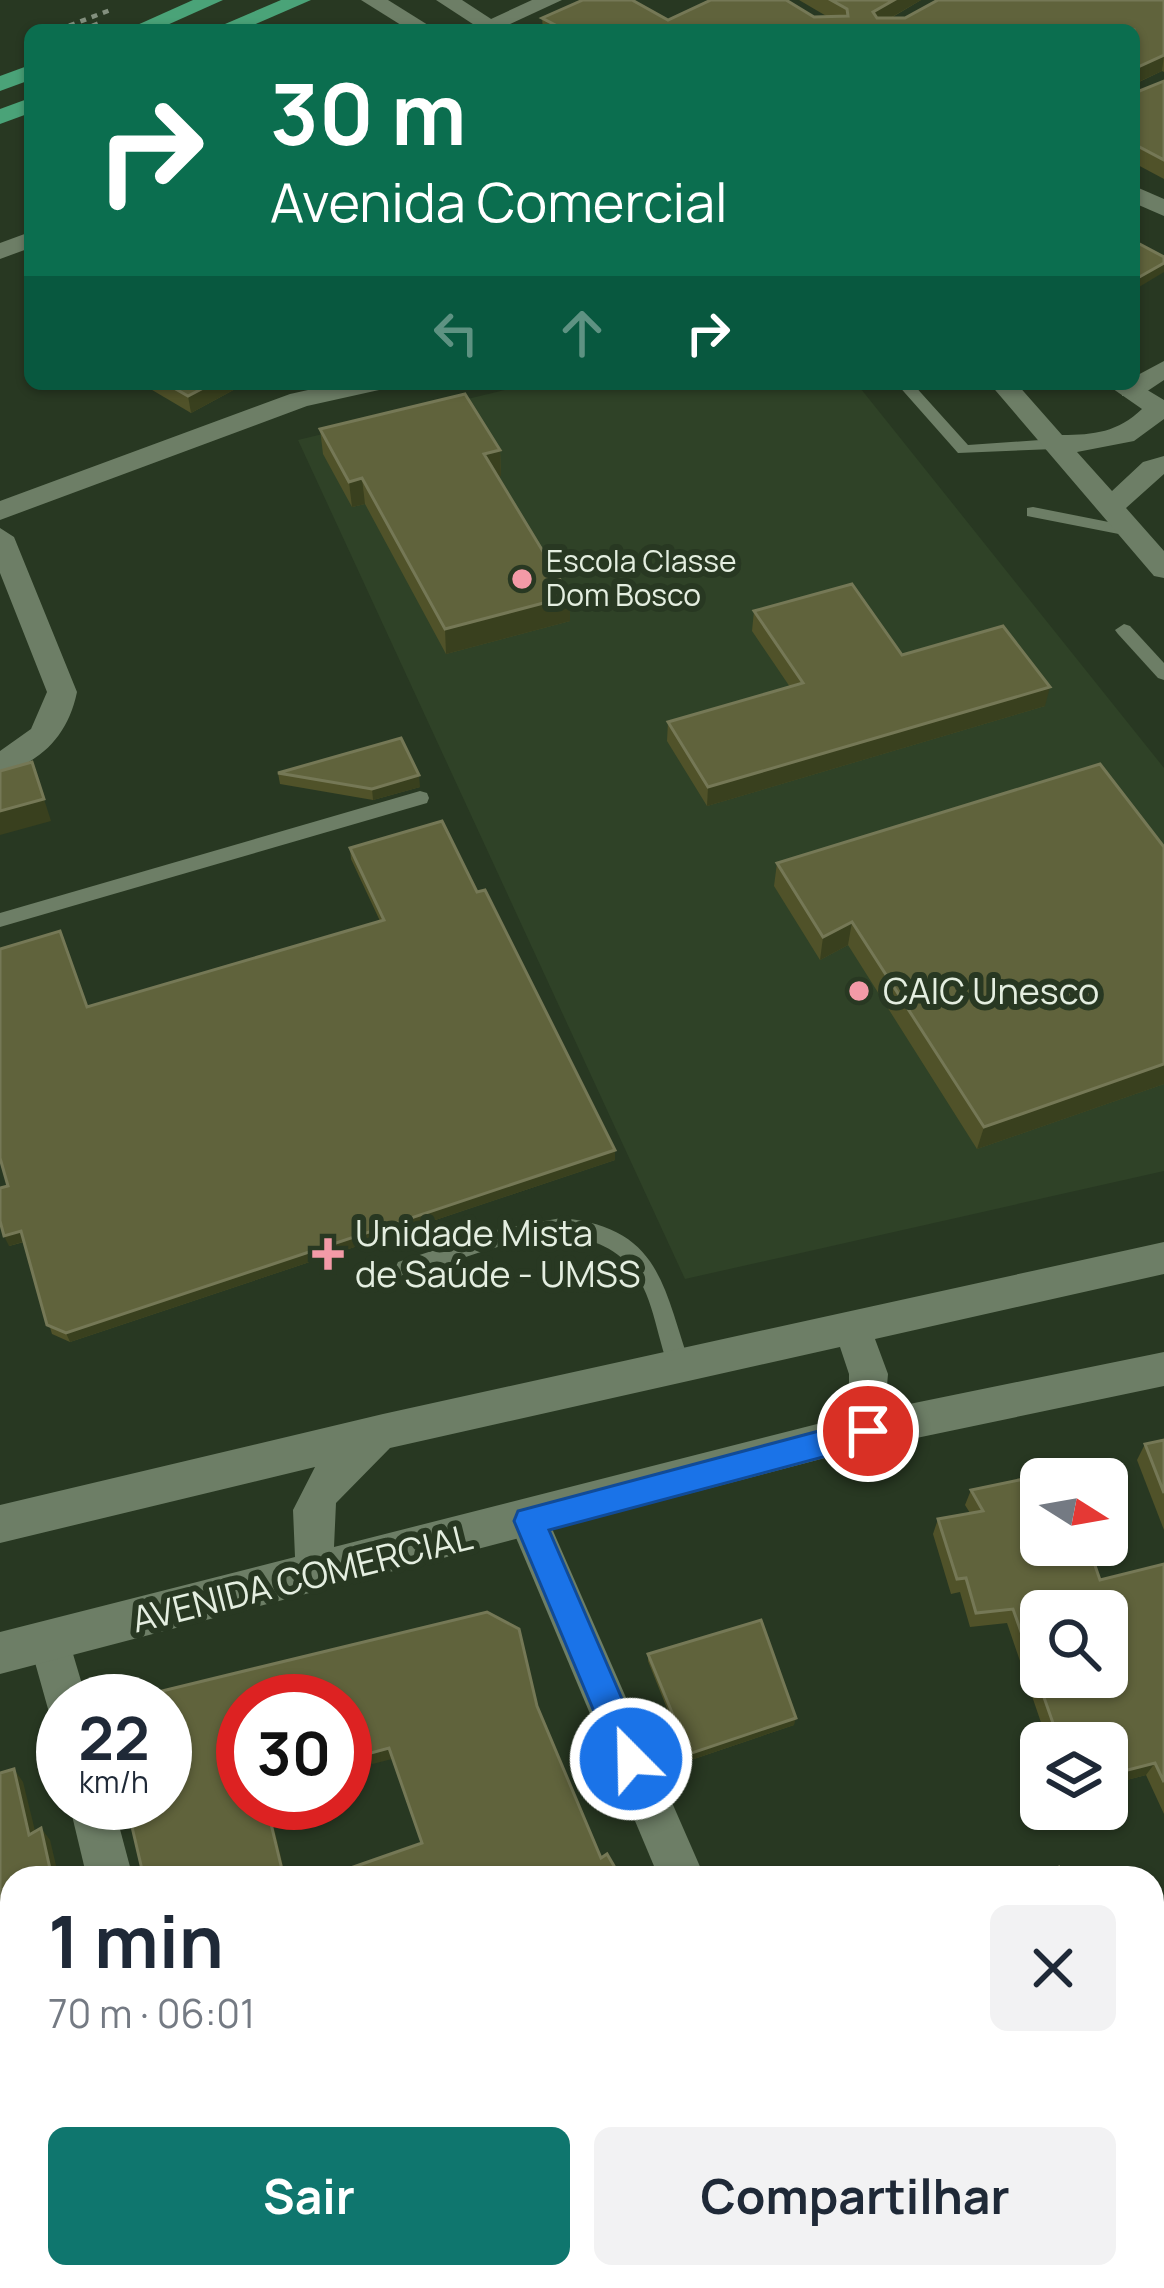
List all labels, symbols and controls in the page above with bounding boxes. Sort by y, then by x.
text: 30 m [270,55,466,170]
icon: right [72,72,228,228]
text: Avenida Comercial [270,164,728,238]
icon: left [423,300,489,366]
icon: ahead [549,300,615,366]
icon: right [675,300,741,366]
place label: Escola Classe Dom Bosco [546,540,737,615]
marker: Escola Classe Dom Bosco [509,566,535,592]
place label: CAIC Unesco [883,966,1099,1015]
marker: CAIC Unesco [846,978,872,1004]
place label: Unidade Mista de Saúde - UMSS [355,1208,641,1298]
marker: Unidade Mista de Saúde - UMSS [312,1238,344,1270]
pin [817,1380,919,1482]
icon: arrive [835,1398,901,1464]
north arrow [1020,1458,1128,1566]
map controls [1020,1458,1128,1830]
street label: AVENIDA COMERCIAL [126,1511,477,1644]
button: search [1020,1590,1128,1698]
speed limit sign: 30 [216,1674,372,1830]
text: 22 [78,1696,150,1778]
position arrow [568,1696,694,1822]
button: layers [1020,1722,1128,1830]
text: km/h [79,1761,149,1802]
text: 1 min [48,1891,224,1990]
button: close [990,1905,1116,2031]
text: 70 m · 06:01 [48,1986,255,2040]
button: Sair [48,2127,570,2265]
button: Compartilhar [594,2127,1116,2265]

